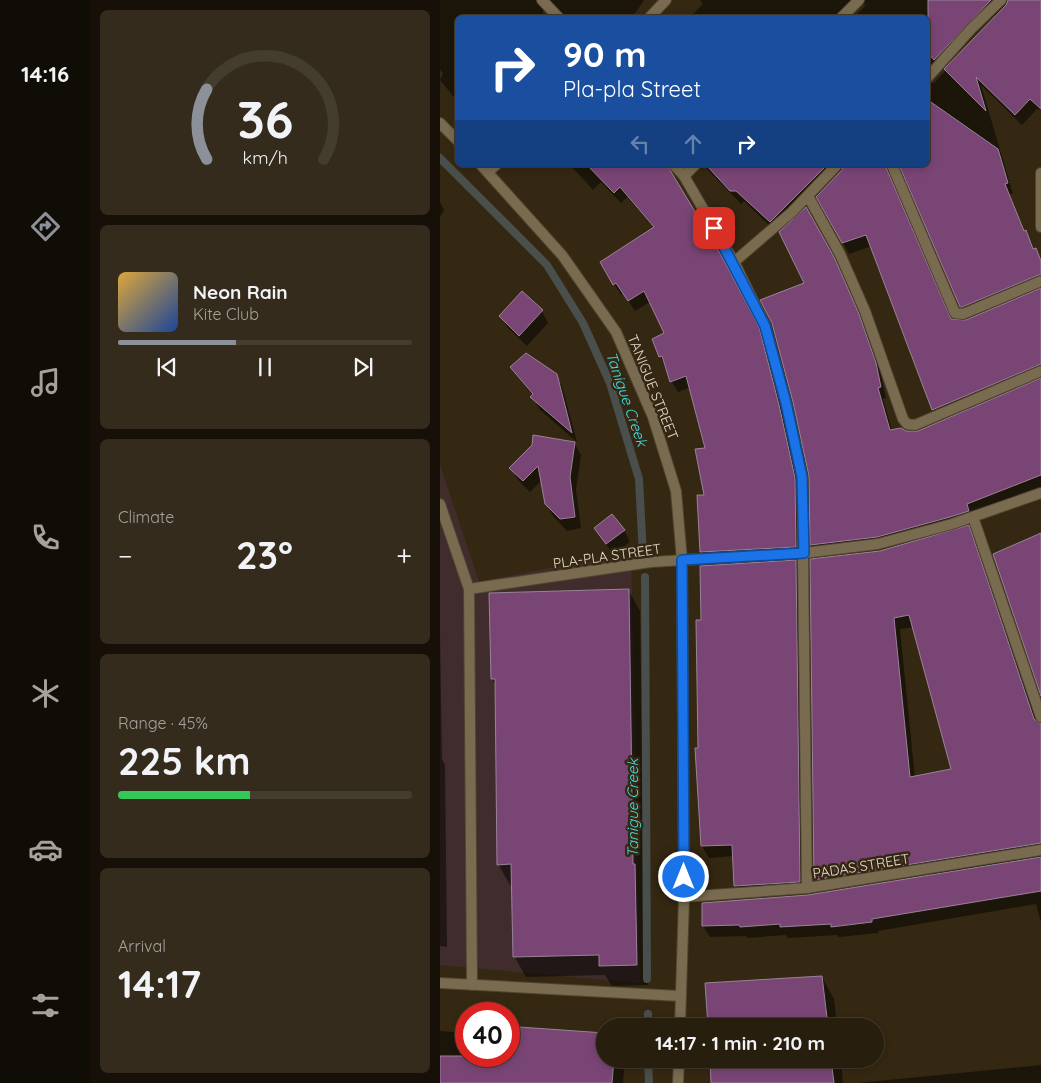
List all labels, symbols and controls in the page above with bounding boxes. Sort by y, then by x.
text: 90 m [563,32,646,76]
icon: right [480,35,545,100]
text: 14:16 [21,60,69,88]
text: Pla-pla Street [563,75,701,103]
text: 36 [237,86,293,151]
icon: left [626,130,654,158]
icon: ahead [679,130,707,158]
icon: right [732,130,760,158]
text: km/h [242,146,288,168]
pin [693,207,735,249]
icon: directions [28,209,63,244]
icon: arrive [700,214,728,242]
text: Neon Rain [193,280,288,304]
text: Kite Club [193,304,259,324]
street label: TANIGUE STREET [624,332,682,442]
water label: Tanigue Creek [602,349,653,451]
icon: previous [153,353,181,381]
icon: pause [251,353,279,381]
icon: next [349,353,377,381]
icon: music [28,365,63,400]
text: Climate [118,507,174,527]
icon: phone [28,520,63,555]
text: 23° [236,531,293,579]
text: − [118,538,133,573]
text: + [396,538,412,573]
street label: PLA-PLA STREET [552,539,662,573]
icon: climate [28,676,63,711]
text: Range · 45% [118,713,208,733]
text: 225 km [118,737,250,785]
water label: Tanigue Creek [623,756,642,858]
icon: car [28,832,63,867]
street label: PADAS STREET [811,849,911,883]
position arrow [657,850,709,902]
text: Arrival [118,936,166,956]
text: 14:17 [118,960,201,1008]
icon: filters [28,988,63,1023]
speed limit sign: 40 [455,1002,520,1067]
text: 14:17 · 1 min · 210 m [655,1031,825,1055]

